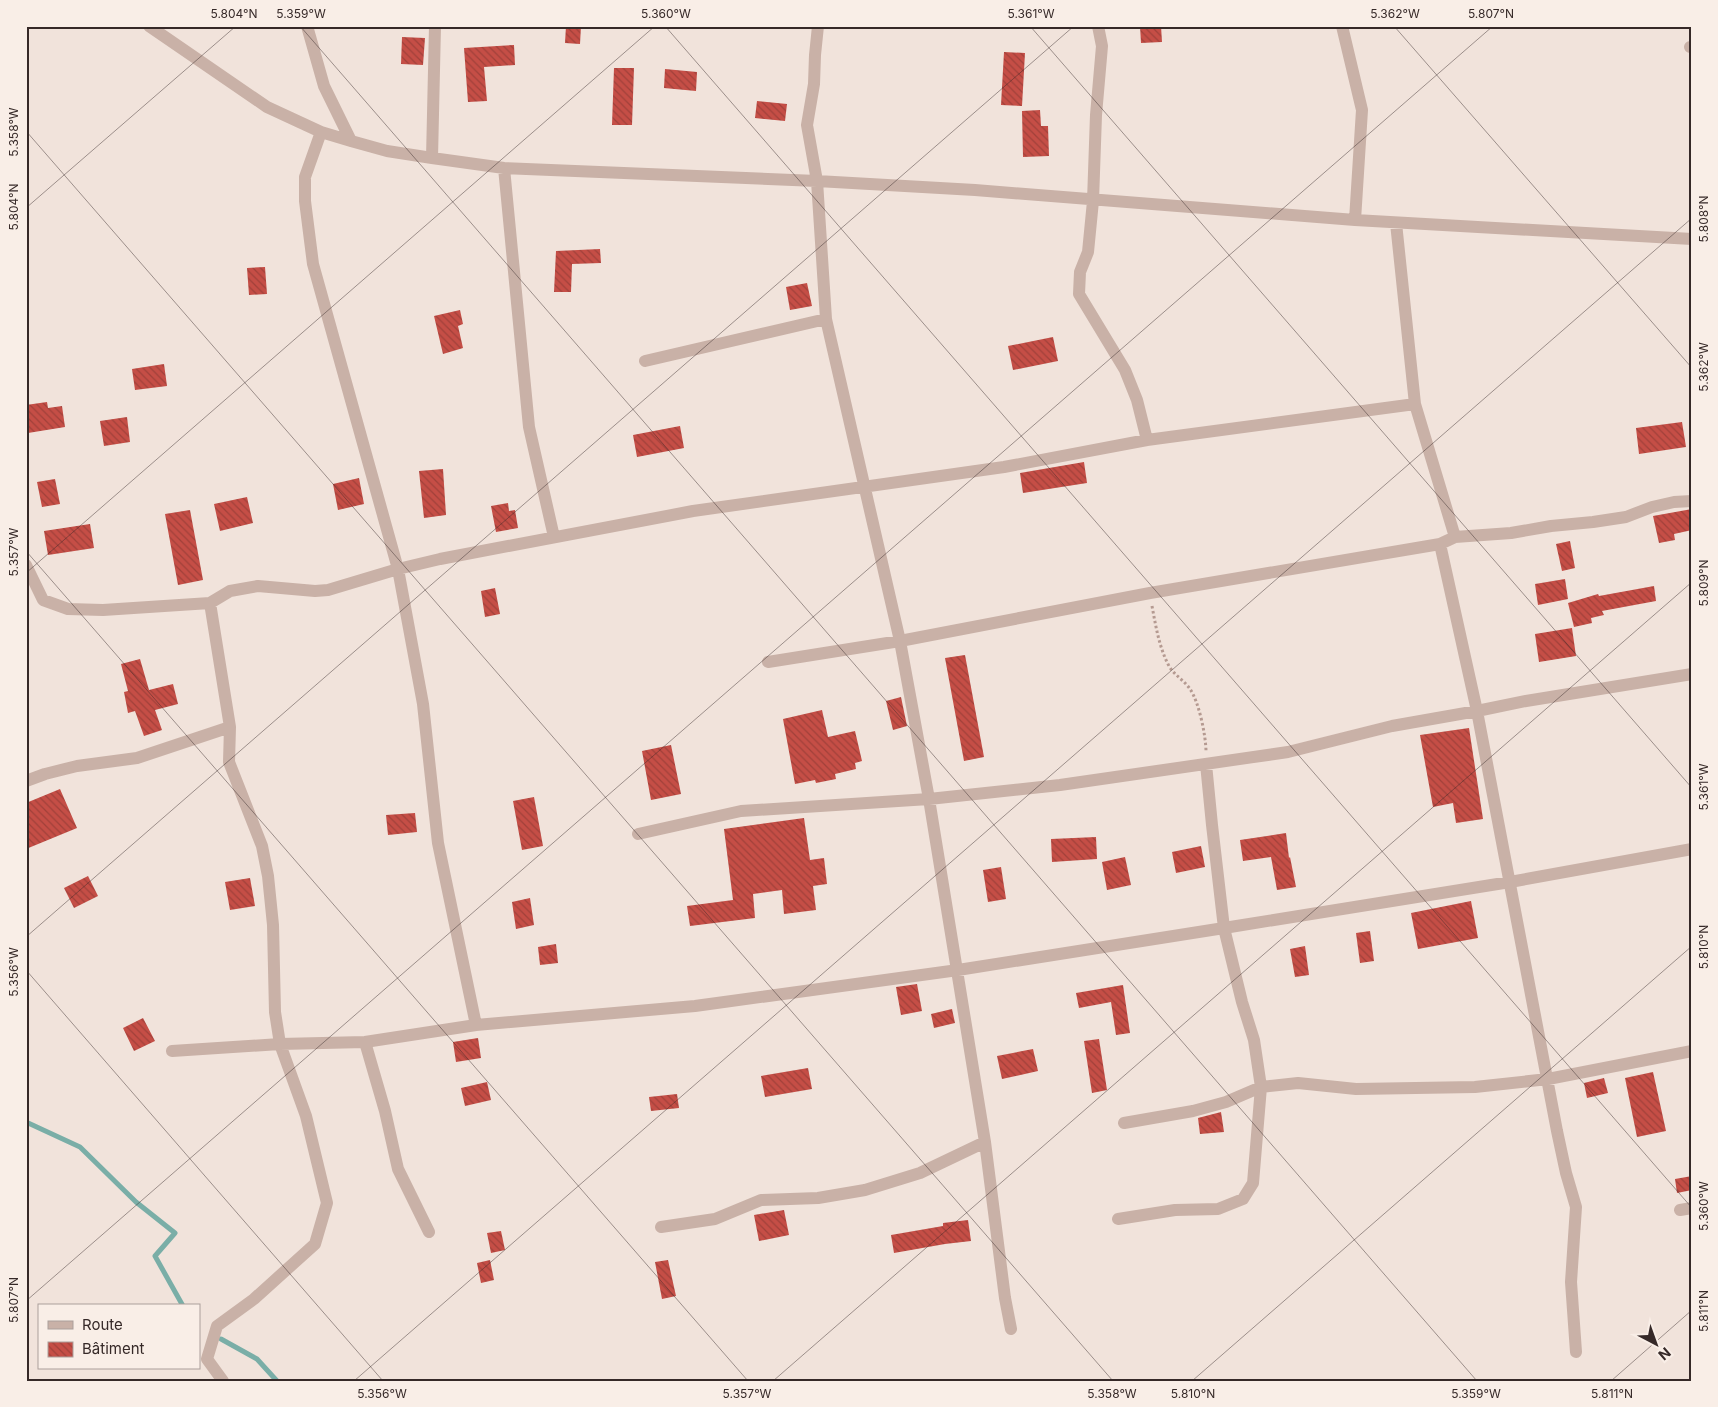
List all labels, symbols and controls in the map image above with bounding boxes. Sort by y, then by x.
text: 5.804°N [210,6,258,21]
text: 5.359°W [276,6,326,21]
text: 5.360°W [641,6,691,21]
text: 5.361°W [1007,6,1055,21]
text: 5.362°W [1370,6,1420,21]
text: 5.807°N [1468,6,1514,21]
text: 5.358°W [6,107,21,157]
text: 5.804°N [6,183,21,231]
text: 5.808°N [1696,196,1711,242]
text: 5.362°W [1696,342,1711,392]
text: 5.357°W [6,527,21,576]
text: 5.809°N [1696,559,1711,607]
text: 5.361°W [1696,763,1711,811]
text: 5.810°N [1696,925,1711,969]
text: 5.356°W [6,947,21,997]
text: 5.360°W [1696,1181,1711,1231]
text: 5.807°N [6,1277,21,1323]
text: 5.811°N [1696,1290,1711,1332]
legend [38,1304,200,1370]
text: Route [82,1315,123,1334]
north arrow [1630,1320,1680,1370]
text: Bâtiment [82,1339,145,1358]
text: N [1655,1344,1674,1364]
text: 5.356°W [357,1386,407,1401]
text: 5.357°W [723,1386,772,1401]
text: 5.358°W [1087,1386,1137,1401]
text: 5.810°N [1171,1386,1215,1401]
text: 5.359°W [1451,1386,1501,1401]
text: 5.811°N [1591,1386,1633,1401]

